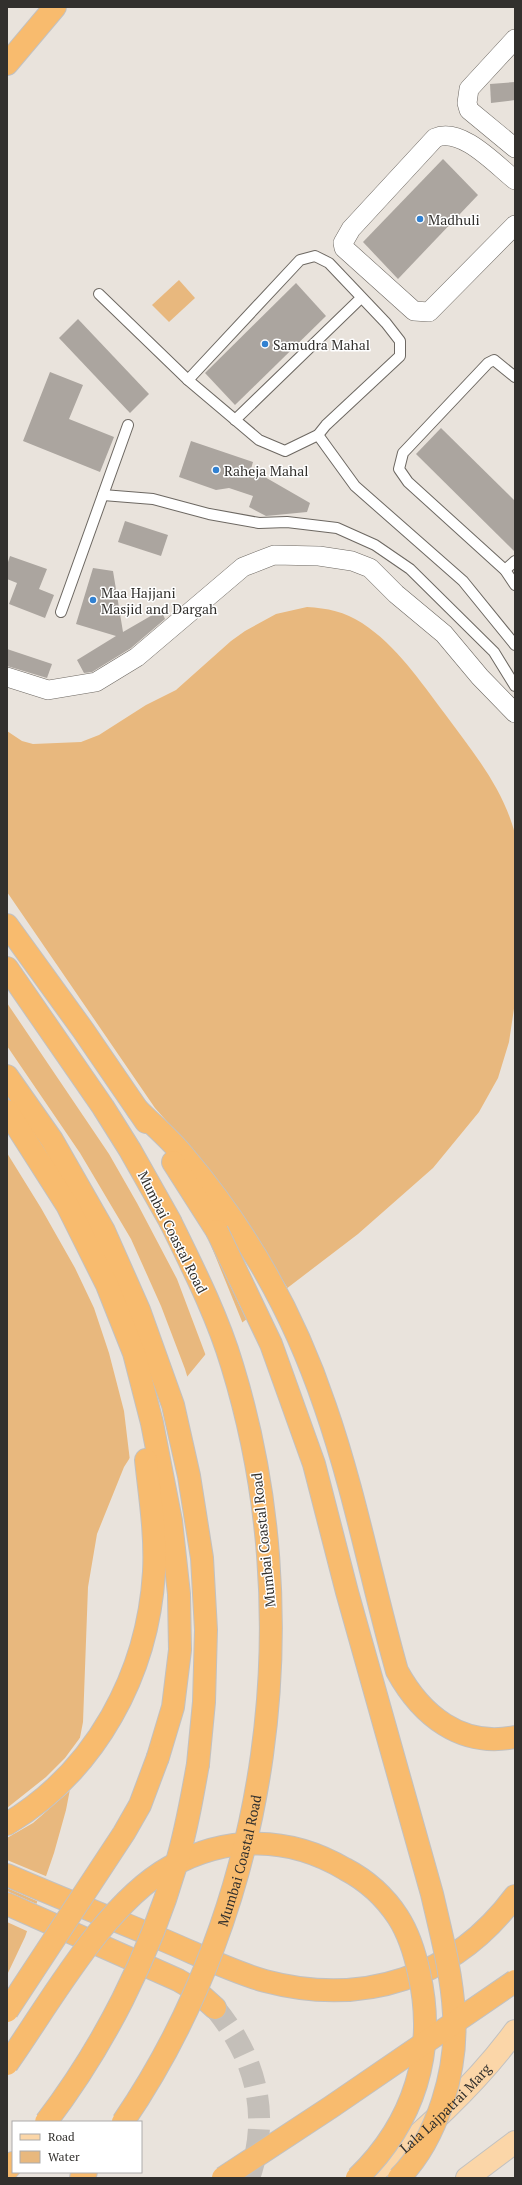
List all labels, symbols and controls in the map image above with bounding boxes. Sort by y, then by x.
place label: Madhuli [428,210,480,229]
marker: Madhuli [415,214,425,224]
place label: Samudra Mahal [273,335,370,354]
marker: Samudra Mahal [260,339,270,349]
place label: Raheja Mahal [224,461,308,480]
marker: Raheja Mahal [211,465,221,475]
place label: Maa Hajjani Masjid and Dargah [101,583,217,618]
marker: Maa Hajjani Masjid and Dargah [88,595,98,605]
street label: Mumbai Coastal Road [134,1167,212,1297]
street label: Mumbai Coastal Road [246,1472,280,1608]
street label: Mumbai Coastal Road [212,1793,265,1929]
street label: Lala Lajpatrai Marg [395,2059,495,2157]
legend [12,2121,142,2173]
text: Road [48,2129,75,2144]
text: Water [48,2149,80,2164]

